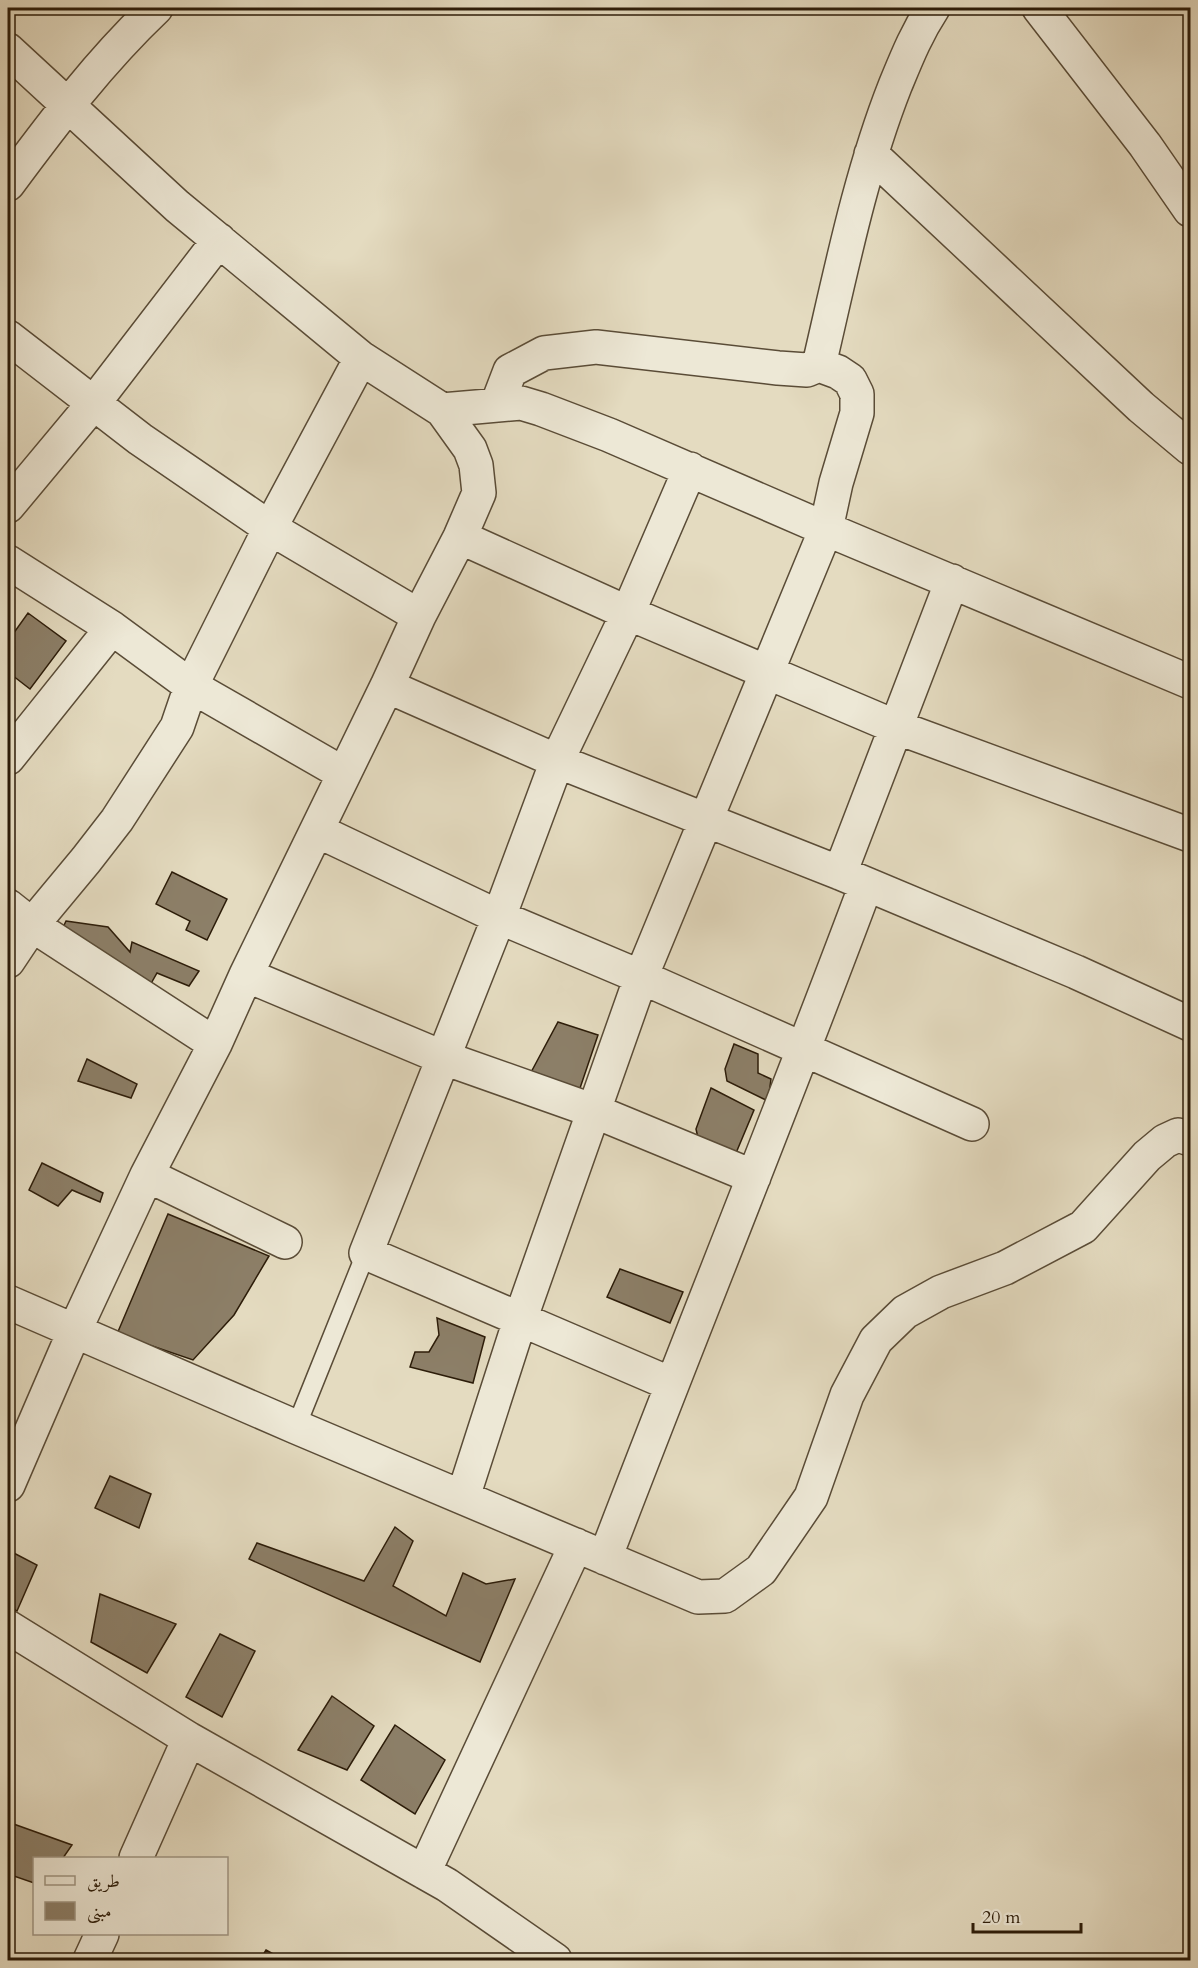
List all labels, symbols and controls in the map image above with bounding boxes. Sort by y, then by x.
legend [33,1857,228,1935]
text: طريق [87,1869,120,1894]
scale bar [973,1896,1081,1934]
text: مبنى [87,1899,112,1924]
text: 20 m [982,1905,1021,1930]

